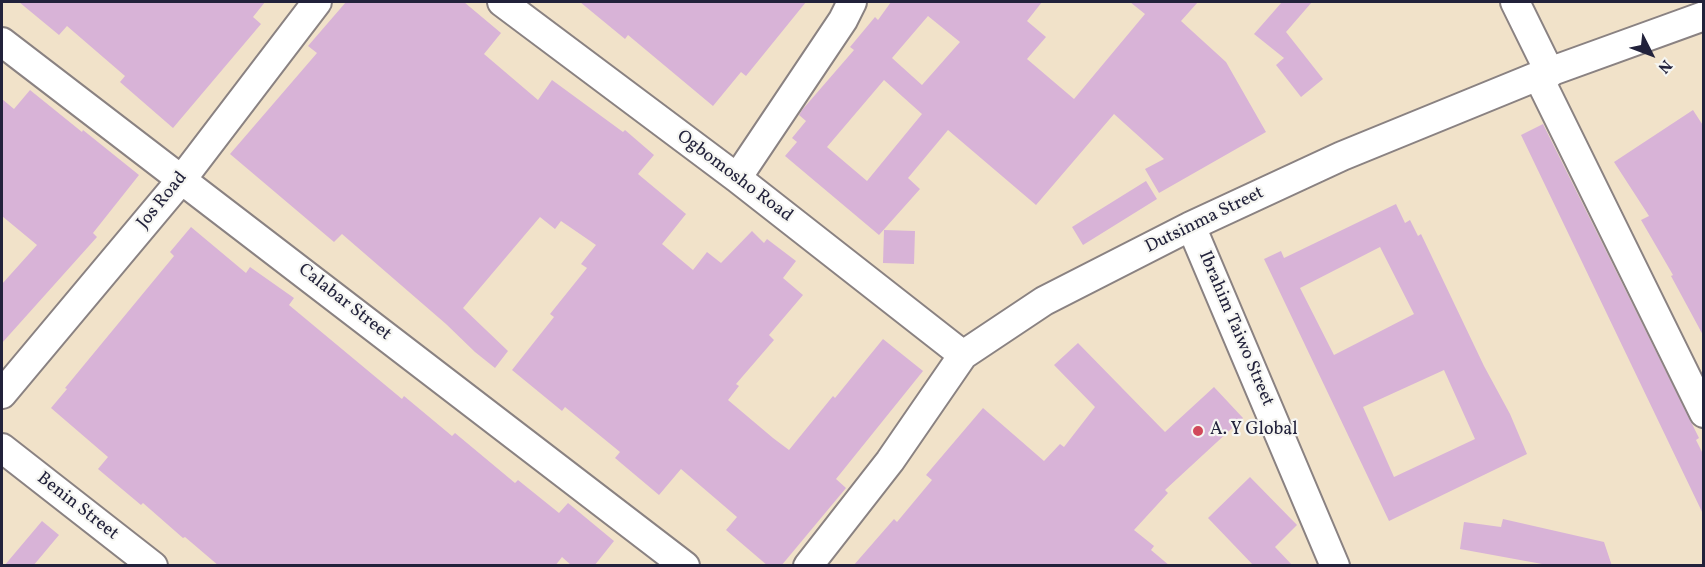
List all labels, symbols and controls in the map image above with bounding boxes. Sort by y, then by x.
north arrow [1621,24,1681,84]
text: N [1652,54,1676,78]
street label: Ogbomosho Road [672,126,796,228]
street label: Jos Road [133,168,193,234]
street label: Dutsinma Street [1142,183,1268,259]
street label: Ibrahim Taiwo Street [1193,248,1277,410]
street label: Calabar Street [293,260,395,346]
place label: A. Y Global [1210,420,1298,442]
marker: A. Y Global [1191,424,1205,438]
street label: Benin Street [32,468,122,546]

